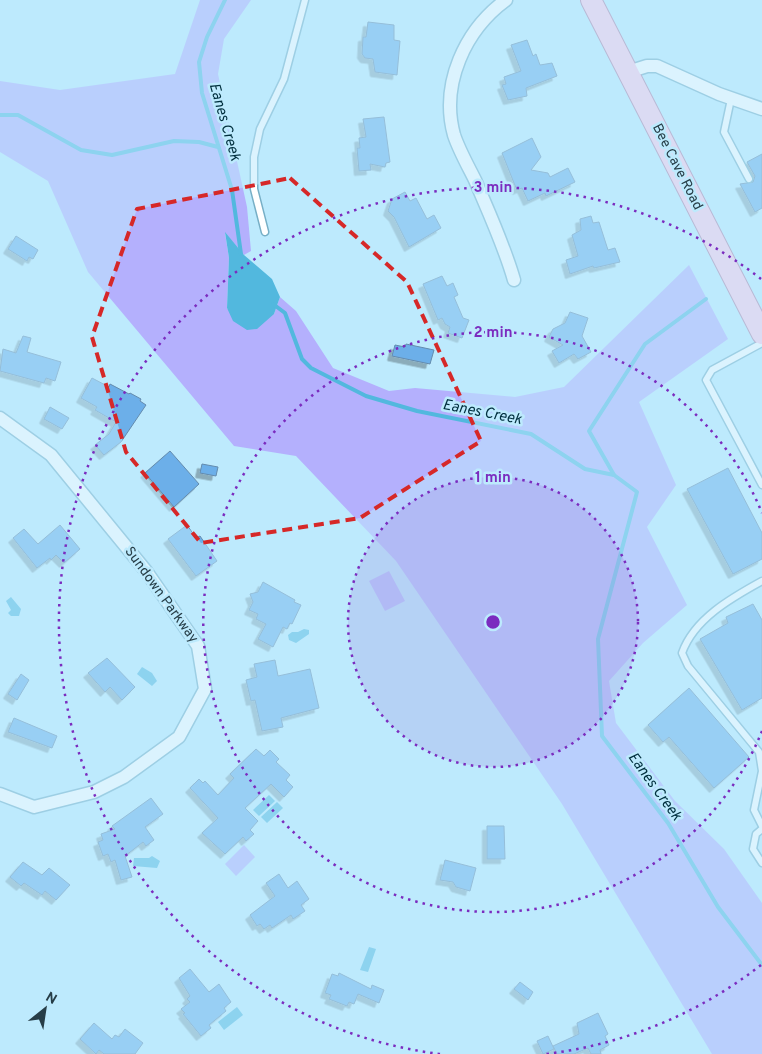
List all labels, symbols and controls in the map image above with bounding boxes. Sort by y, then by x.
water label: Eanes Creek [204,81,244,164]
street label: Bee Cave Road [648,121,706,213]
text: 3 min [473,179,513,198]
text: 2 min [473,324,513,343]
water label: Eanes Creek [441,396,524,430]
text: 1 min [475,469,511,488]
street label: Sundown Parkway [120,544,202,646]
centre of rings [484,613,502,631]
water label: Eanes Creek [623,749,685,825]
north arrow [20,984,70,1034]
text: N [42,989,59,1009]

